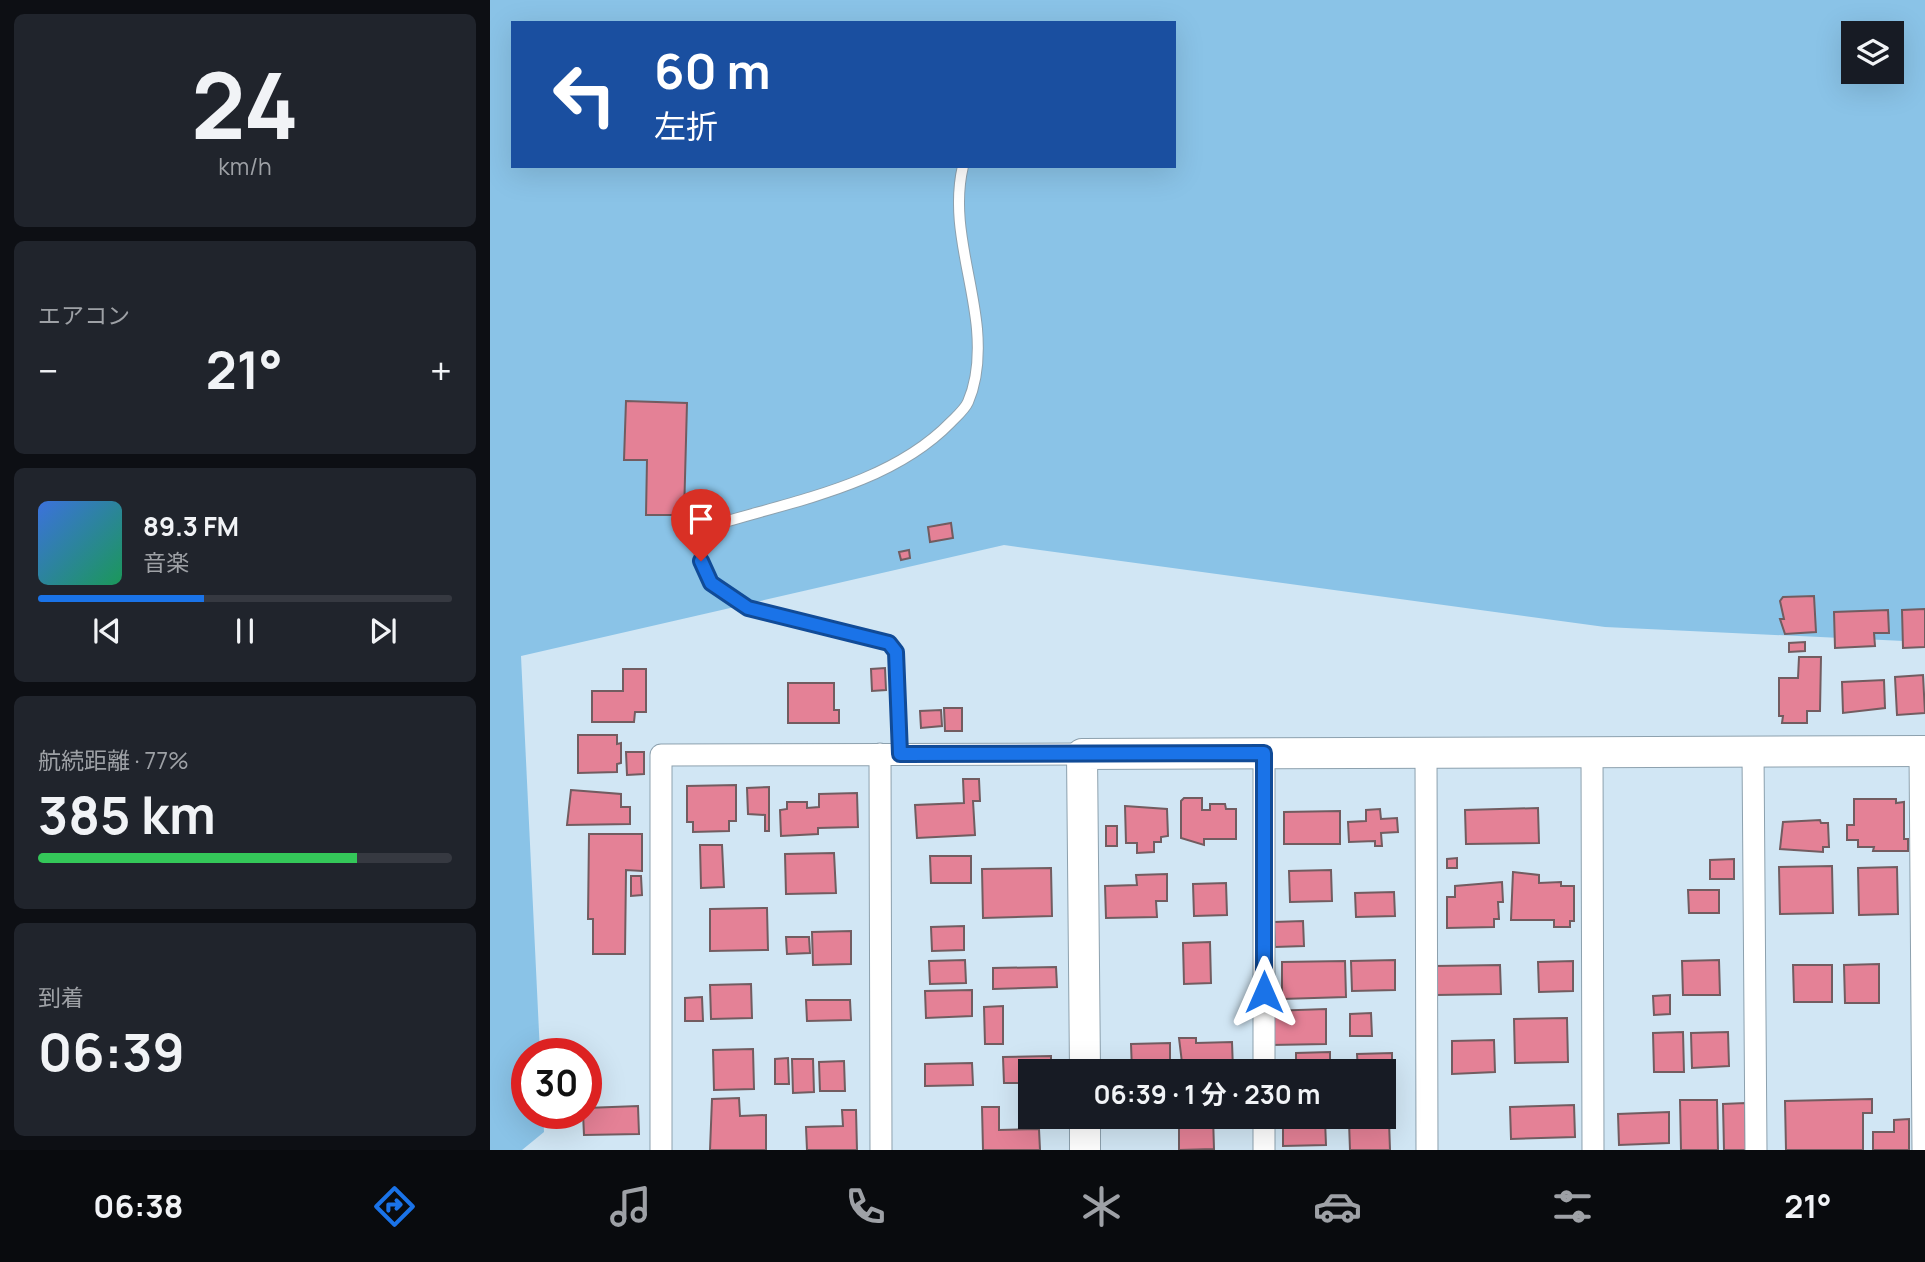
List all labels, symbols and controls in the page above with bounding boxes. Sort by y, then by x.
map controls [1841,21,1904,84]
button: layers [1841,21,1904,84]
text: 60 m [654,37,771,104]
text: 24 [191,42,299,166]
icon: left [539,49,630,140]
text: 左折 [654,104,718,148]
text: km/h [218,150,272,182]
text: エアコン [38,299,130,331]
text: 21° [206,334,283,405]
text: − [38,344,59,396]
text: + [430,344,452,396]
pin [671,489,731,561]
icon: arrive [682,500,720,538]
text: 89.3 FM [143,508,239,544]
text: 音楽 [143,546,189,578]
icon: previous [88,612,126,650]
icon: pause [226,612,264,650]
icon: next [364,612,402,650]
text: 航続距離 · 77% [38,744,189,776]
text: 385 km [38,779,216,850]
position arrow [1227,955,1301,1029]
text: 到着 [38,981,84,1013]
text: 06:39 [38,1016,185,1087]
speed limit sign: 30 [511,1038,602,1129]
text: 06:39 · 1 分 · 230 m [1094,1076,1320,1112]
icon: directions [370,1182,419,1231]
icon: music [606,1182,655,1231]
icon: phone [841,1182,890,1231]
icon: climate [1077,1182,1126,1231]
icon: car [1313,1182,1362,1231]
icon: filters [1548,1182,1597,1231]
text: 06:38 [93,1184,183,1228]
text: 21° [1784,1184,1832,1228]

